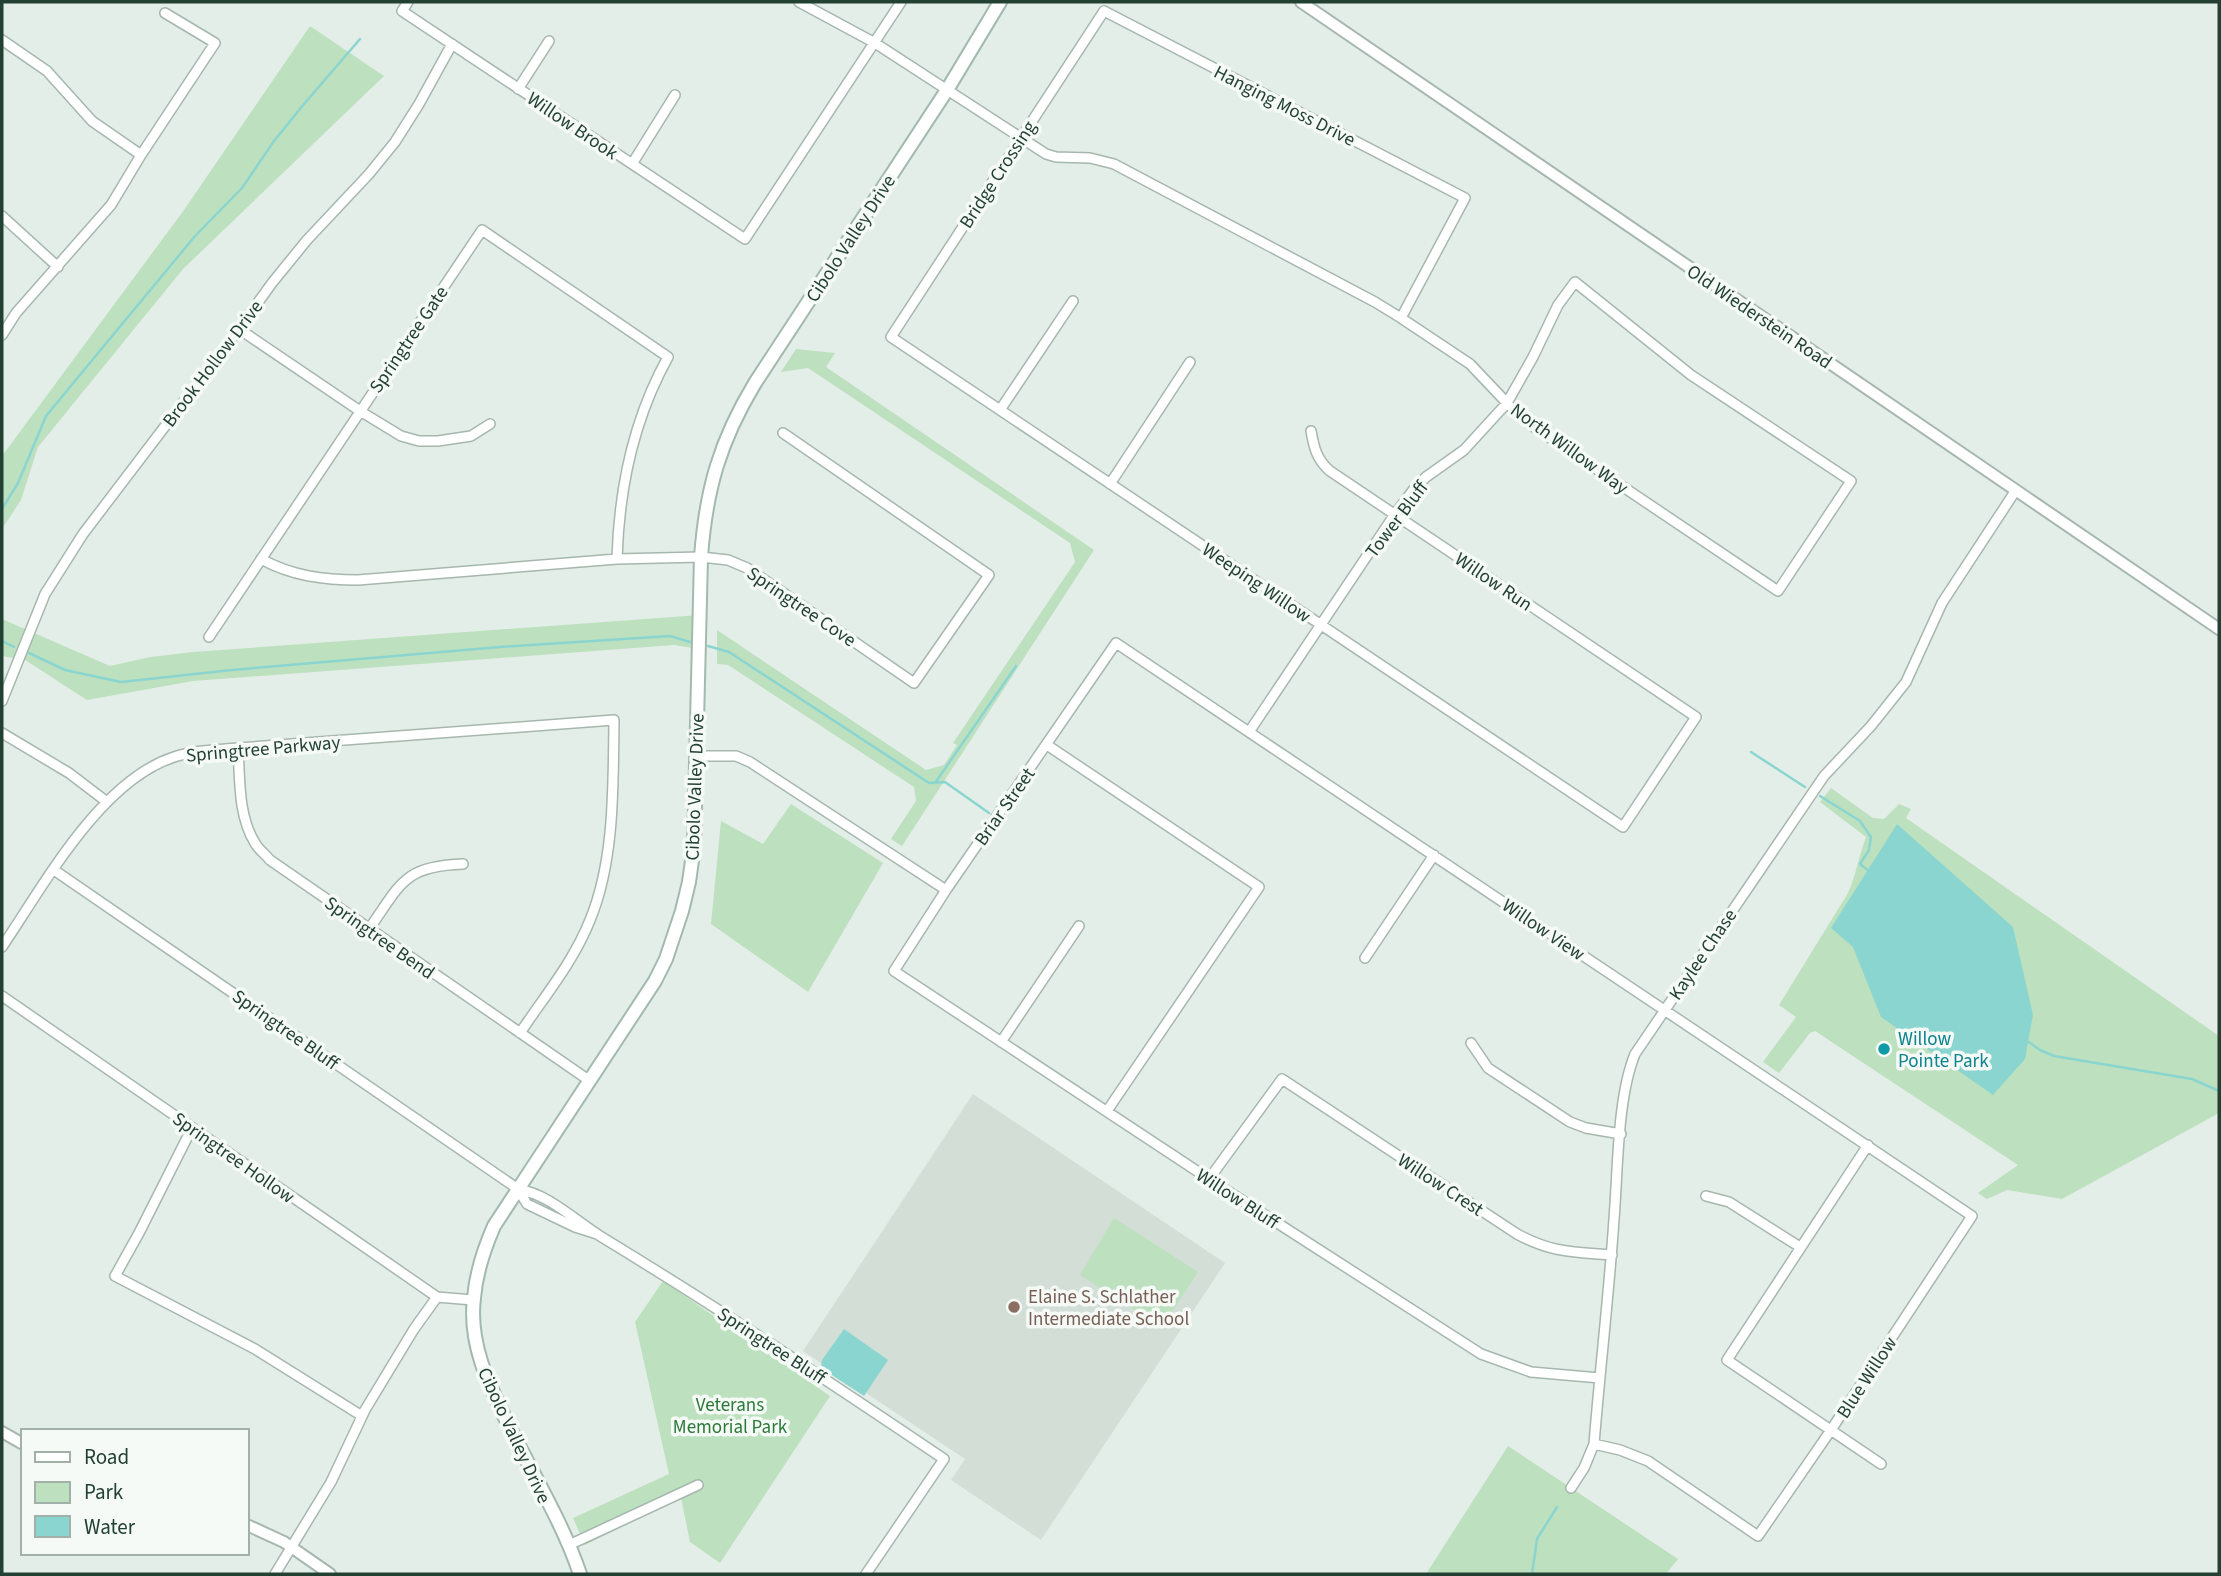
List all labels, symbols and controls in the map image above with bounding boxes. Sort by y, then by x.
street label: Hanging Moss Drive [1209,59,1360,154]
street label: Willow Brook [521,86,624,167]
street label: Bridge Crossing [953,115,1043,234]
street label: Cibolo Valley Drive [800,170,903,308]
street label: Old Wiederstein Road [1681,258,1837,376]
street label: Springtree Gate [363,281,455,399]
street label: Brook Hollow Drive [156,295,270,433]
street label: North Willow Way [1505,397,1634,501]
street label: Tower Bluff [1359,475,1436,564]
street label: Weeping Willow [1196,537,1316,630]
street label: Willow Run [1449,546,1537,618]
street label: Springtree Cove [741,561,861,654]
street label: Cibolo Valley Drive [679,713,712,861]
street label: Springtree Parkway [185,729,342,770]
street label: Briar Street [968,762,1042,851]
street label: Springtree Bend [319,890,440,986]
street label: Willow View [1496,893,1590,968]
street label: Kaylee Chase [1663,904,1744,1006]
street label: Springtree Bluff [226,983,345,1078]
place label: Willow Pointe Park [1898,1026,1989,1075]
marker: Willow Pointe Park [1876,1041,1892,1057]
street label: Springtree Hollow [167,1106,300,1211]
street label: Willow Crest [1392,1147,1489,1223]
street label: Willow Bluff [1190,1162,1285,1237]
place label: Elaine S. Schlather Intermediate School [1028,1284,1189,1333]
marker: Elaine S. Schlather Intermediate School [1006,1299,1022,1315]
street label: Springtree Bluff [712,1301,832,1392]
street label: Blue Willow [1831,1331,1904,1424]
street label: Cibolo Valley Drive [470,1363,557,1508]
park label: Veterans Memorial Park [673,1392,788,1441]
legend [21,1429,248,1555]
text: Road [84,1442,129,1472]
text: Park [84,1477,124,1507]
text: Water [84,1512,136,1542]

